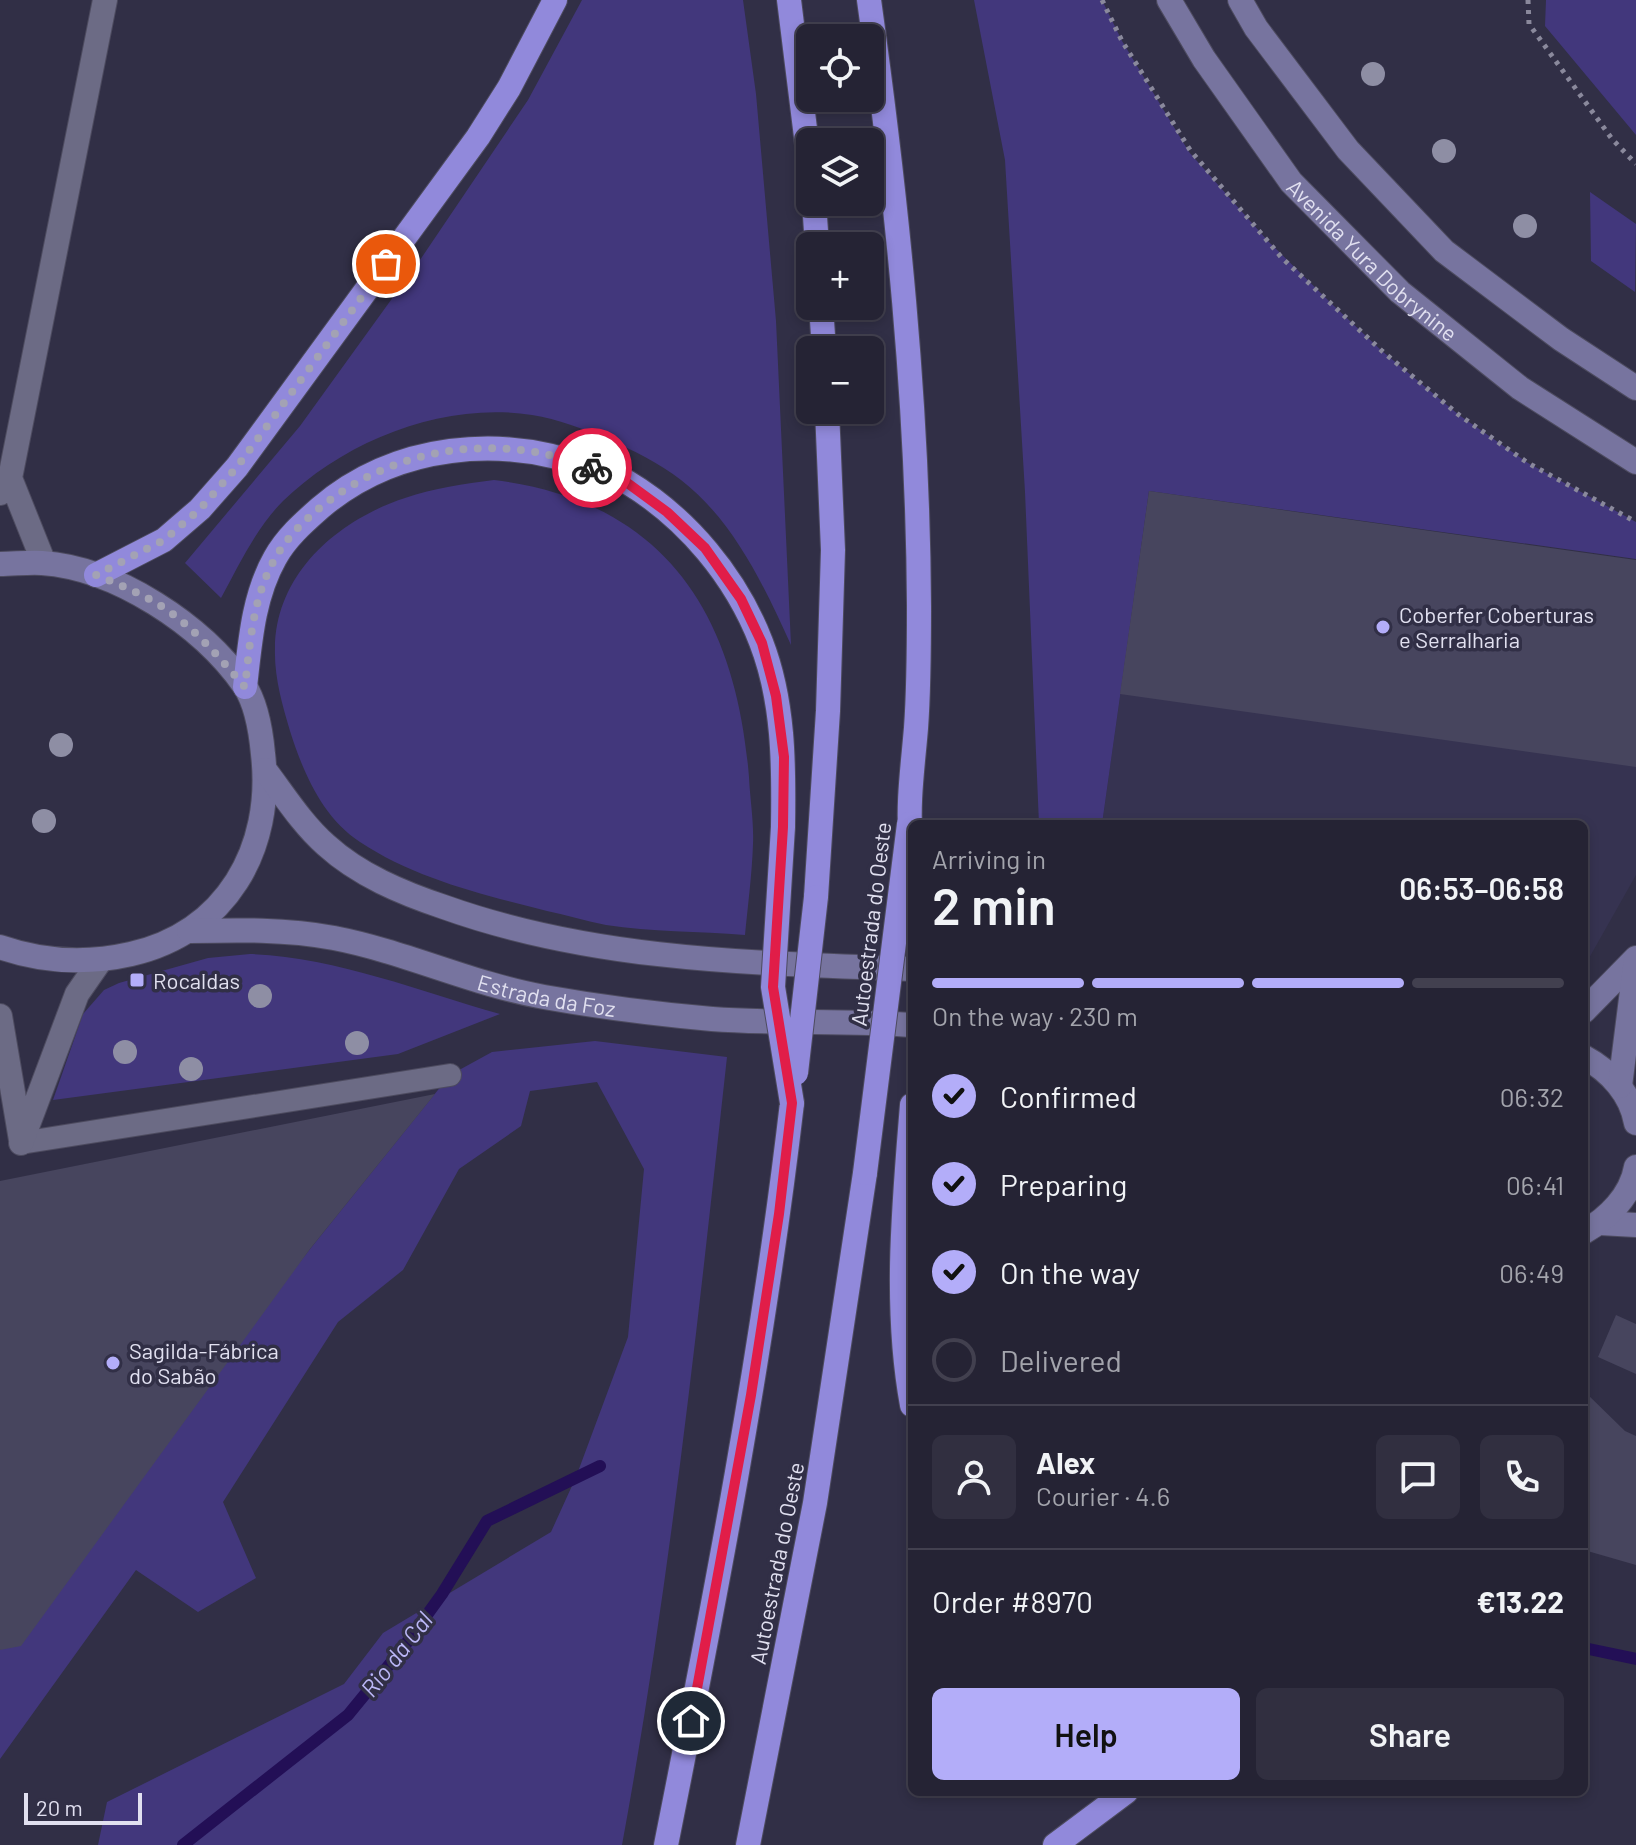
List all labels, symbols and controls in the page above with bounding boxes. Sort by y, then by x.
map controls [796,24,884,424]
button: locate [796,24,884,112]
button: layers [796,128,884,216]
street label: Avenida Yura Dobrynine [1282,173,1463,346]
pin [352,230,420,298]
button: + [796,232,884,320]
icon: bag [364,242,408,286]
button: − [796,336,884,424]
courier [552,428,632,508]
icon: bike [570,446,614,490]
place label: Coberfer Coberturas e Serralharia [1399,601,1594,652]
marker: Coberfer Coberturas e Serralharia [1374,618,1392,636]
street label: Autoestrada do Oeste [845,821,895,1027]
text: Arriving in [932,843,1046,874]
text: 06:53–06:58 [1399,870,1564,906]
text: 2 min [932,873,1056,935]
place label: Rocaldas [153,967,240,993]
street label: Estrada da Foz [475,968,617,1021]
marker: Rocaldas [128,971,146,989]
text: On the way · 230 m [932,1000,1138,1031]
icon: check [932,1074,976,1118]
text: Confirmed [1000,1078,1137,1114]
text: 06:32 [1500,1081,1564,1112]
icon: check [932,1162,976,1206]
text: Preparing [1000,1166,1127,1202]
text: 06:41 [1506,1169,1564,1200]
icon: check [932,1250,976,1294]
text: On the way [1000,1254,1140,1290]
text: 06:49 [1499,1257,1564,1288]
place label: Sagilda-Fábrica do Sabão [129,1337,279,1388]
text: Delivered [1000,1342,1122,1378]
marker: Sagilda-Fábrica do Sabão [104,1354,122,1372]
button: person [932,1435,1016,1519]
button: chat [1376,1435,1460,1519]
button: phone [1480,1435,1564,1519]
text: Alex [1036,1444,1095,1480]
street label: Autoestrada do Oeste [744,1460,808,1666]
text: Courier · 4.6 [1036,1480,1170,1511]
text: Order #8970 [932,1583,1093,1619]
text: €13.22 [1476,1583,1564,1619]
water label: Rio da Cal [354,1605,438,1702]
pin [657,1687,725,1755]
button: Help [932,1688,1240,1780]
button: Share [1256,1688,1564,1780]
icon: home [669,1699,713,1743]
scale bar [24,1789,142,1825]
text: 20 m [36,1794,83,1820]

